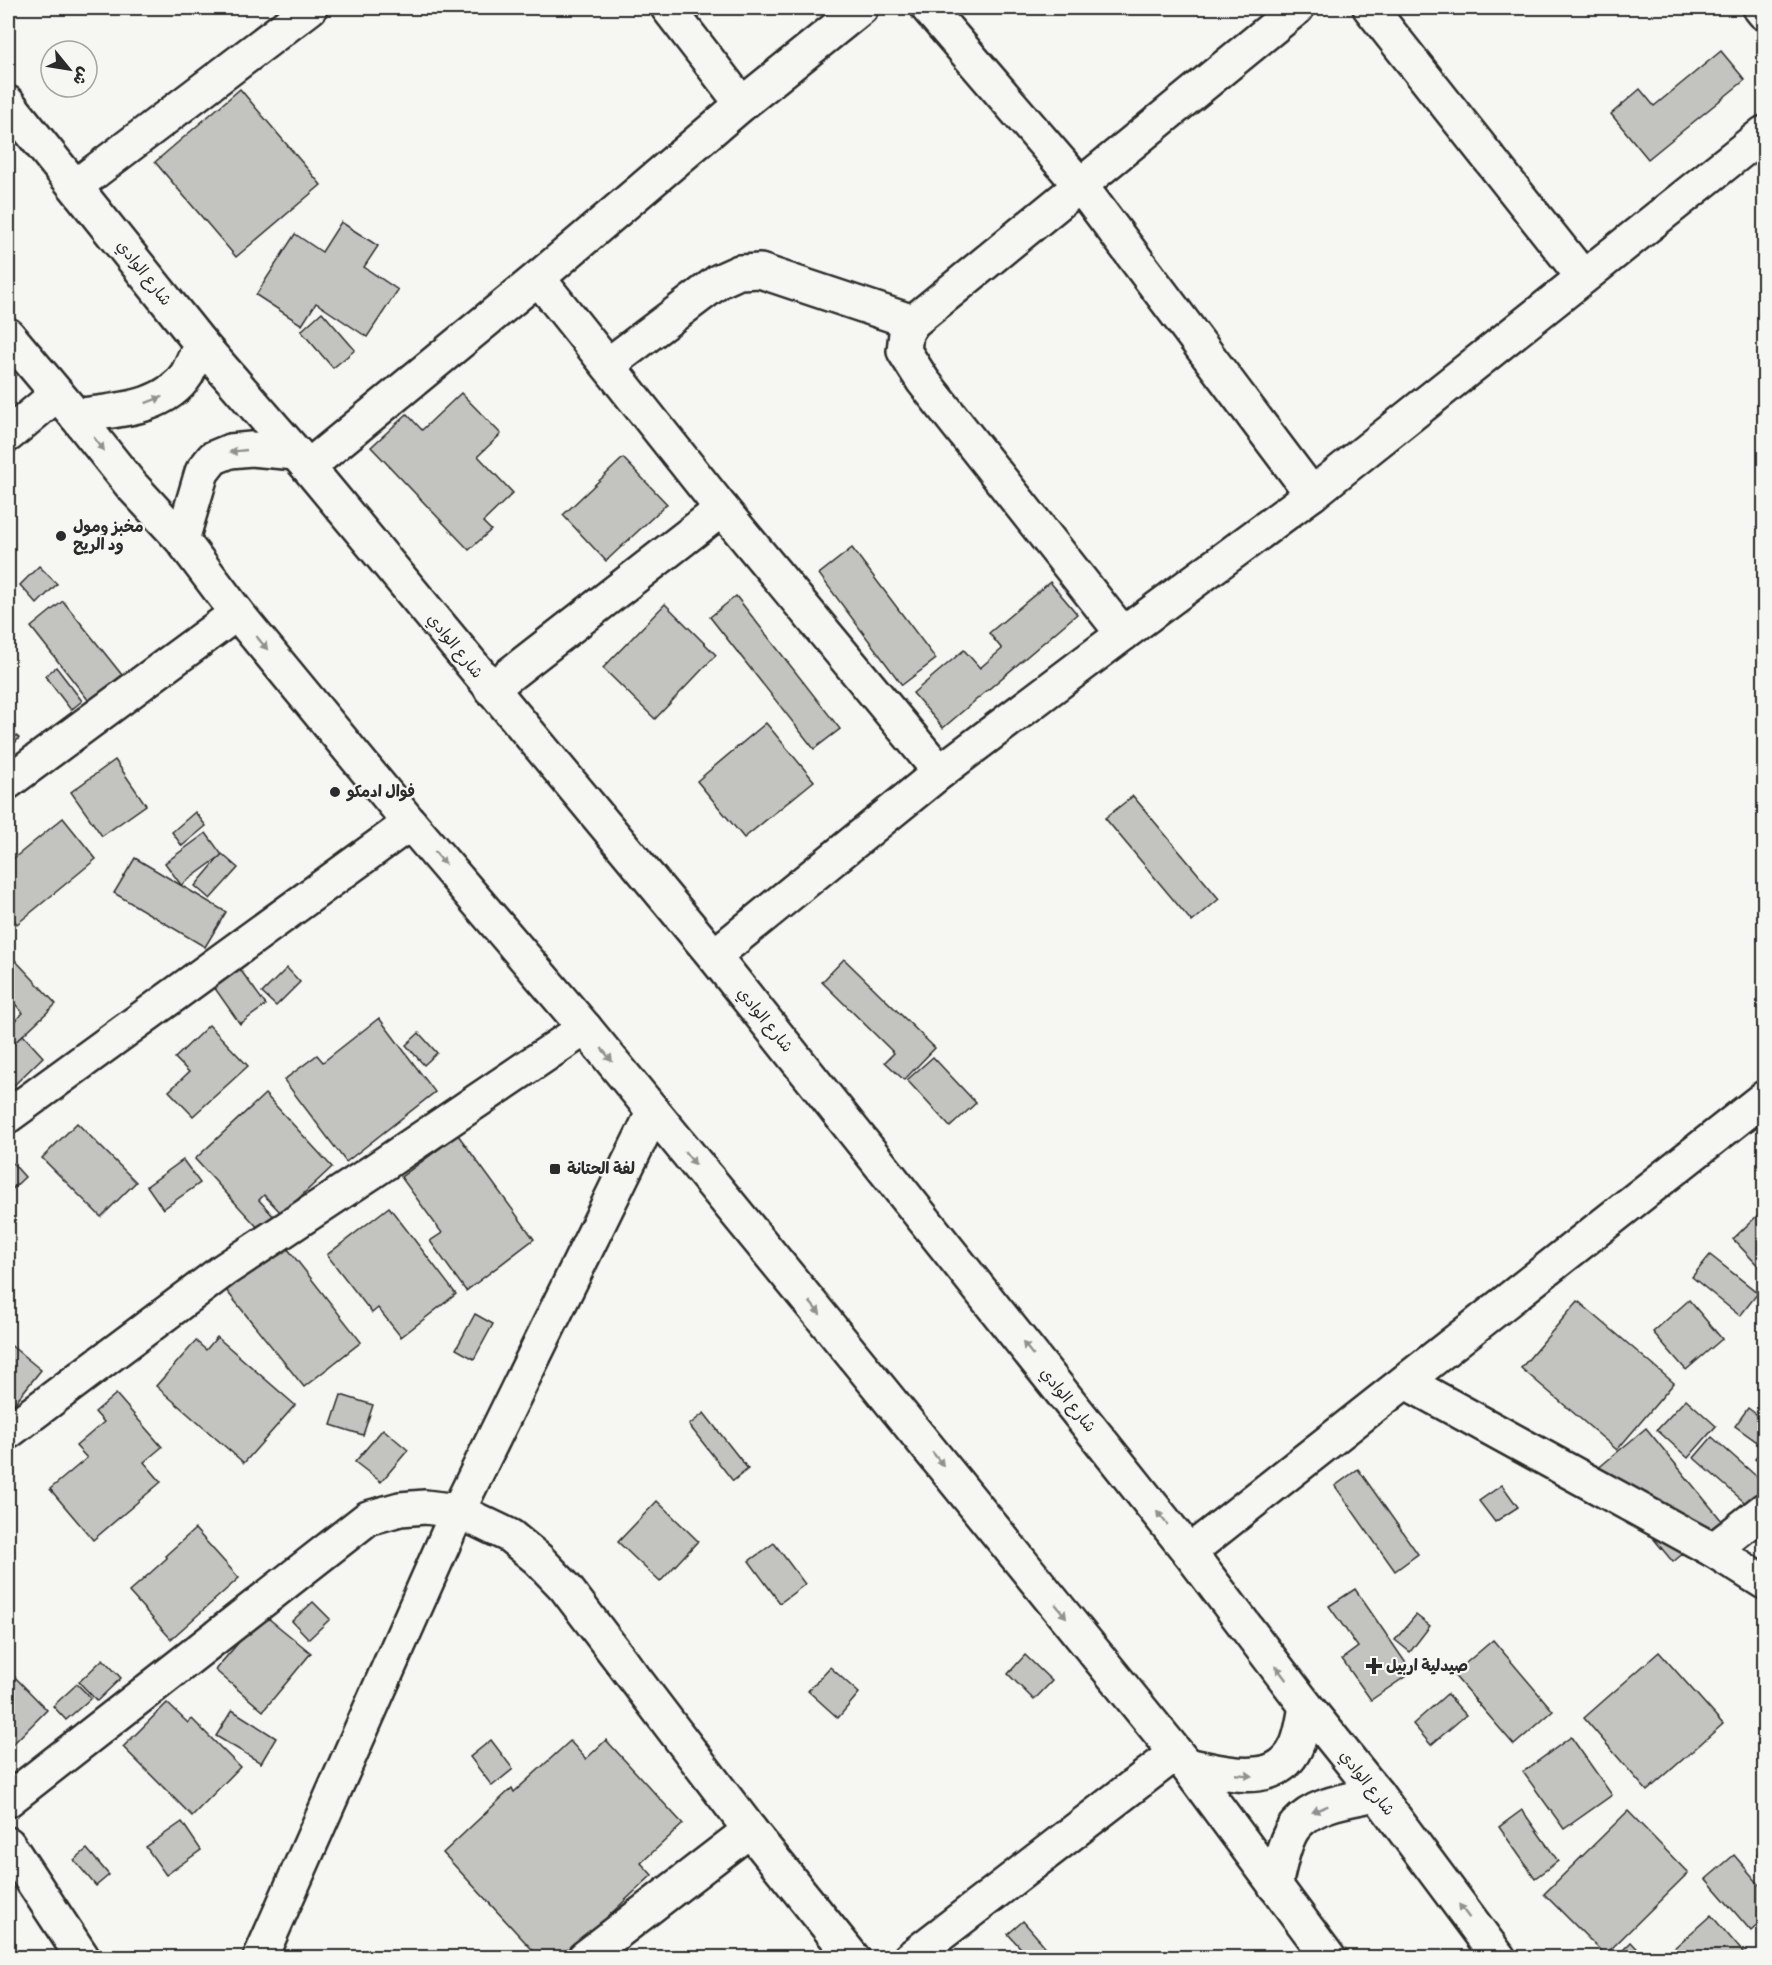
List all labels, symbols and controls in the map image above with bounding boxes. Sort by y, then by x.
north arrow [39,39,99,99]
text: ش [68,63,94,89]
street label: شارع الوادي [111,236,176,310]
one-way arrow [145,395,163,404]
one-way arrow [92,437,104,452]
one-way arrow [228,446,247,455]
place label: مخبز ومول ود الريح [73,517,144,555]
marker: مخبز ومول ود الريح [54,529,68,543]
street label: شارع الوادي [422,609,487,683]
one-way arrow [256,636,268,651]
place label: فوال ادمكو [346,782,415,802]
marker: فوال ادمكو [328,785,342,799]
one-way arrow [434,850,447,866]
street label: شارع الوادي [732,983,797,1057]
one-way arrow [600,1048,612,1063]
one-way arrow [684,1150,697,1166]
place label: لفة الحتانة [567,1159,635,1179]
marker: لفة الحتانة [548,1162,562,1176]
one-way arrow [808,1300,821,1316]
one-way arrow [1021,1341,1034,1357]
street label: شارع الوادي [1035,1363,1100,1437]
one-way arrow [931,1452,943,1467]
one-way arrow [1156,1510,1169,1526]
one-way arrow [1054,1603,1067,1618]
place label: صيدلية اربيل [1386,1656,1468,1676]
marker: صيدلية اربيل [1367,1659,1381,1673]
one-way arrow [1276,1665,1288,1680]
street label: شارع الوادي [1334,1746,1399,1820]
one-way arrow [1235,1770,1254,1780]
one-way arrow [1311,1804,1329,1814]
one-way arrow [1458,1903,1470,1919]

